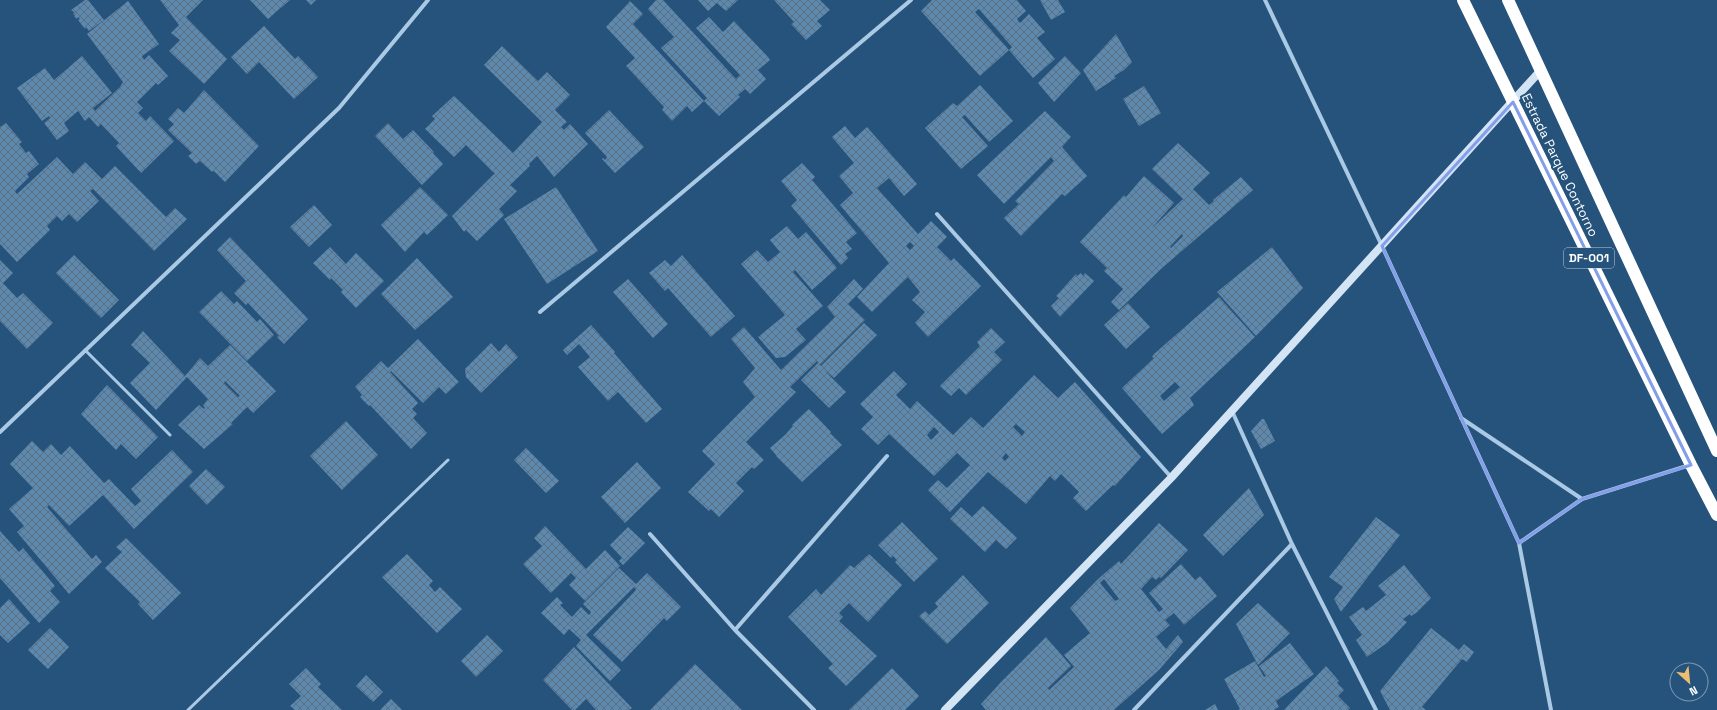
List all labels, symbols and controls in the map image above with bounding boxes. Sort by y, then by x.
street label: Estrada Parque Contorno [1518,91,1602,239]
road number: DF-001 [1564,248,1614,268]
north arrow [1669,662,1709,702]
text: N [1687,683,1700,699]

